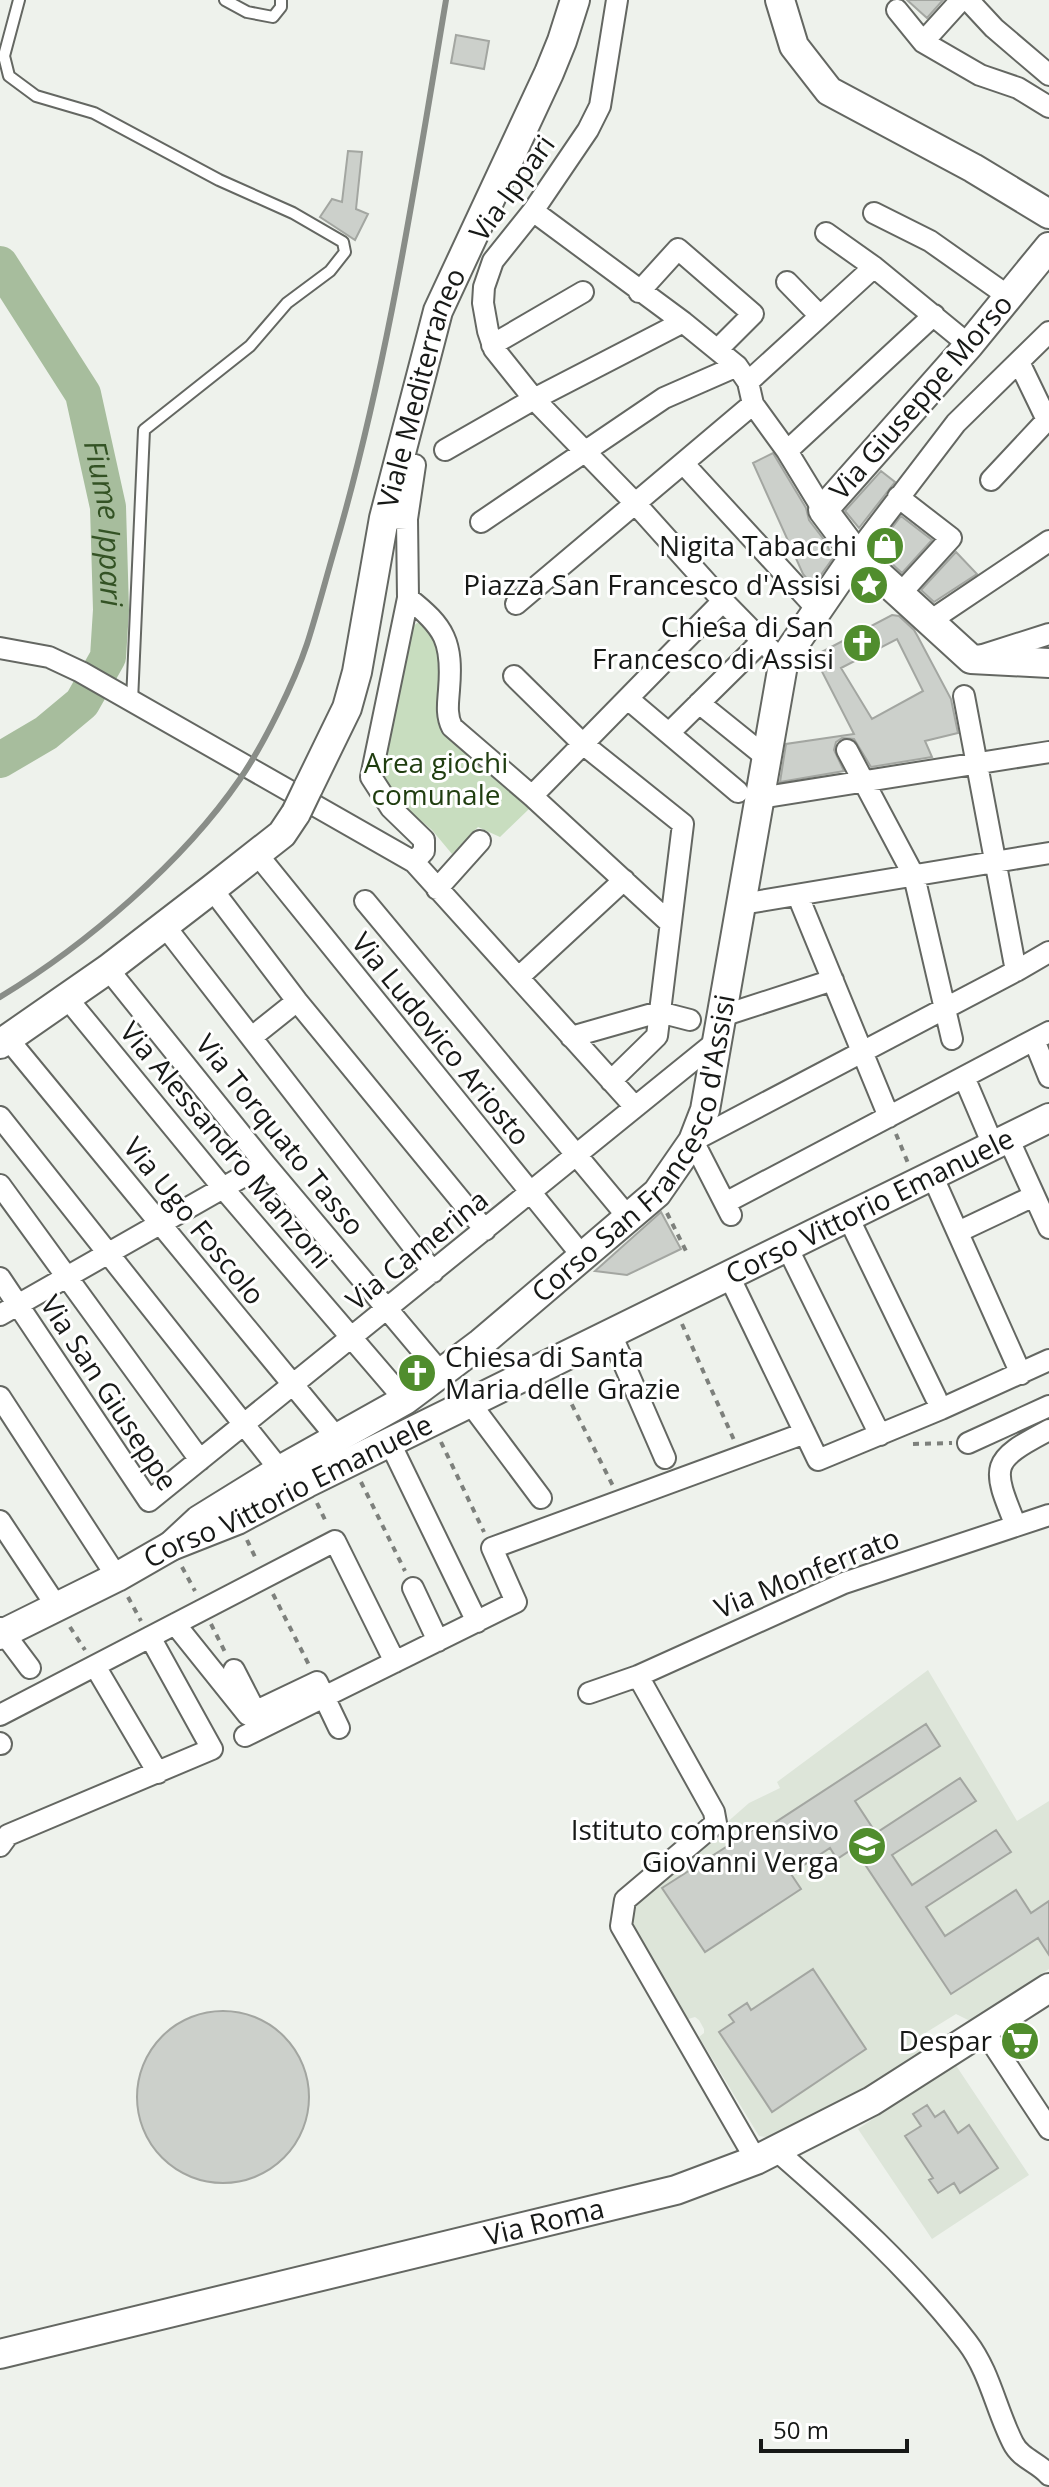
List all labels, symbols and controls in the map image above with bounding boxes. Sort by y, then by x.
street label: Via Ippari [460,127,563,248]
street label: Viale Mediterraneo [367,261,474,512]
street label: Via Giuseppe Morso [820,285,1020,507]
water label: Fiume Ippari [75,436,133,608]
shop icon: Nigita Tabacchi [864,525,906,567]
place label: Nigita Tabacchi [659,526,857,564]
place icon: Piazza San Francesco d'Assisi [848,564,890,606]
place label: Piazza San Francesco d'Assisi [463,565,841,603]
place label: Chiesa di San Francesco di Assisi [592,607,834,677]
church icon: Chiesa di San Francesco di Assisi [841,622,883,664]
park label: Area giochi comunale [364,743,508,813]
street label: Via Ludovico Ariosto [344,924,540,1153]
street label: Corso San Francesco d'Assisi [523,991,743,1310]
street label: Via Alessandro Manzoni [112,1013,341,1276]
street label: Via Torquato Tasso [188,1026,374,1243]
street label: Corso Vittorio Emanuele [719,1118,1020,1292]
street label: Via Ugo Foscolo [115,1129,274,1312]
street label: Via Camerina [337,1180,495,1318]
street label: Via San Giuseppe [32,1288,187,1497]
place label: Chiesa di Santa Maria delle Grazie [445,1337,680,1407]
church icon: Chiesa di Santa Maria delle Grazie [396,1352,438,1394]
street label: Corso Vittorio Emanuele [136,1404,438,1576]
street label: Via Monferrato [709,1518,905,1626]
place label: Istituto comprensivo Giovanni Verga [571,1810,839,1880]
school or university icon: Istituto comprensivo Giovanni Verga [846,1825,888,1867]
supermarket icon: Despar [999,2020,1041,2062]
place label: Despar [898,2021,993,2059]
street label: Via Roma [480,2188,608,2254]
scale bar [761,2403,907,2453]
text: 50 m [773,2413,829,2446]

